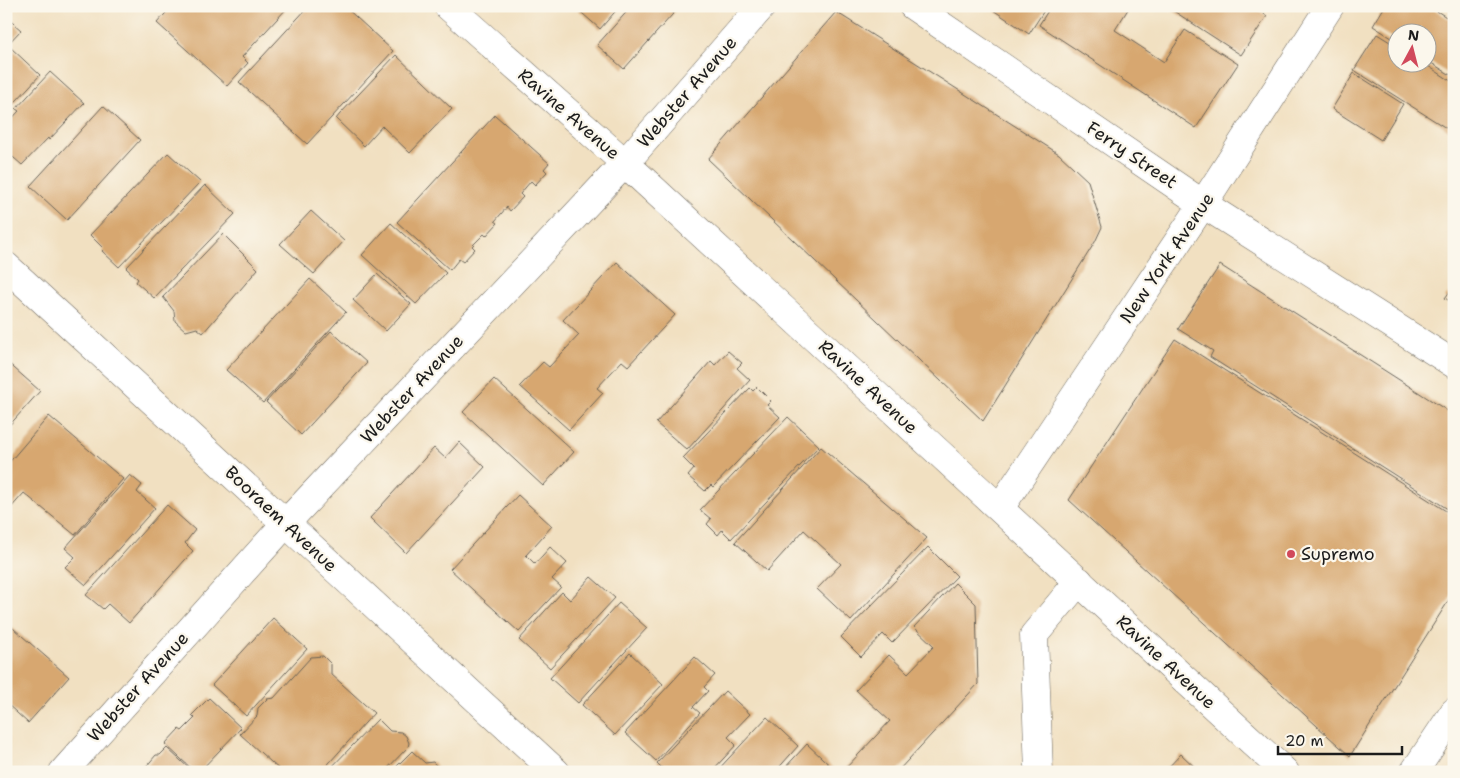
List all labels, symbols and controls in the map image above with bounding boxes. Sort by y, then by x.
north arrow [1388,22,1438,72]
text: N [1407,25,1420,45]
street label: Webster Avenue [632,31,742,153]
street label: Ravine Avenue [513,63,625,165]
street label: Ferry Street [1082,116,1182,194]
street label: New York Avenue [1114,188,1220,328]
street label: Webster Avenue [355,329,469,449]
street label: Ravine Avenue [813,335,923,439]
street label: Booraem Avenue [220,461,342,577]
place label: Supremo [1301,542,1375,566]
marker: Supremo [1285,548,1297,560]
street label: Ravine Avenue [1111,610,1221,714]
street label: Webster Avenue [82,627,194,747]
scale bar [1278,723,1401,755]
text: 20 m [1285,731,1324,751]

